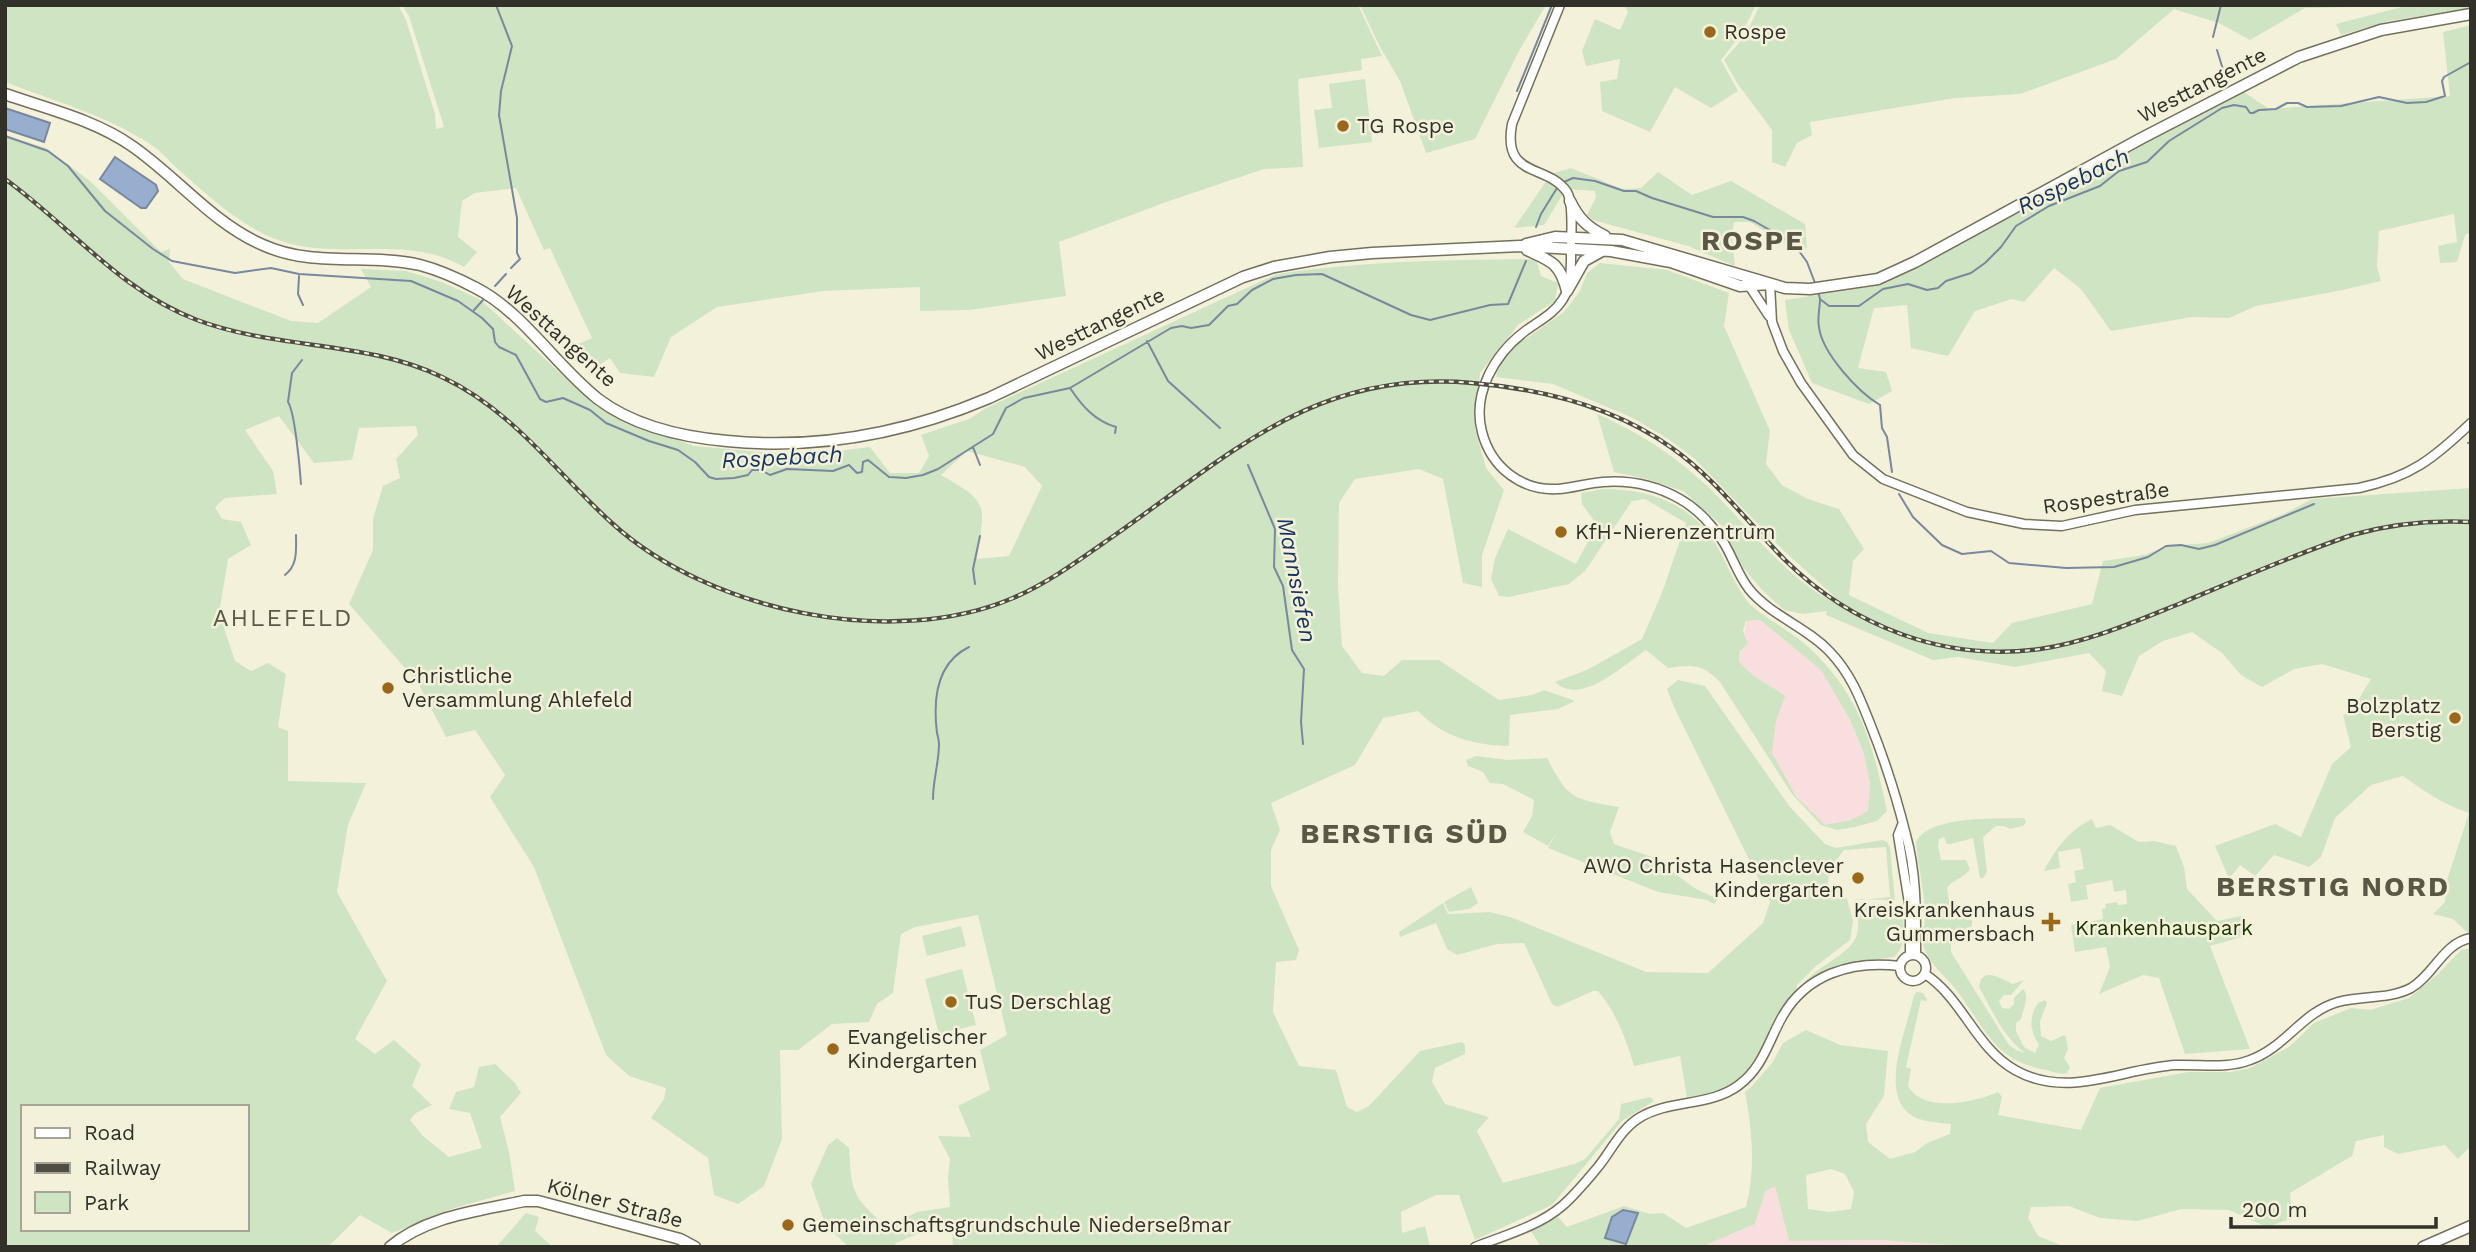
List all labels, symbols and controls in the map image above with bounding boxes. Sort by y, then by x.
place label: Rospe [1724,19,1787,44]
marker: Rospe [1702,24,1718,40]
street label: Westtangente [2133,41,2270,128]
place label: TG Rospe [1357,113,1454,138]
marker: TG Rospe [1335,118,1351,134]
water label: Rospebach [2013,143,2134,220]
district label: ROSPE [1701,224,1805,257]
street label: Westtangente [501,279,622,392]
street label: Westtangente [1031,281,1169,366]
water label: Rospebach [721,441,843,474]
street label: Rospestraße [2041,476,2171,519]
water label: Mannsiefen [1271,515,1322,645]
place label: KfH-Nierenzentrum [1575,519,1775,544]
marker: KfH-Nierenzentrum [1553,524,1569,540]
district label: AHLEFELD [213,604,353,632]
place label: Christliche Versammlung Ahlefeld [402,663,633,712]
marker: Christliche Versammlung Ahlefeld [380,680,396,696]
place label: Bolzplatz Berstig [2346,693,2442,742]
marker: Bolzplatz Berstig [2447,710,2463,726]
district label: BERSTIG SÜD [1300,817,1510,850]
place label: AWO Christa Hasenclever Kindergarten [1583,853,1844,902]
marker: AWO Christa Hasenclever Kindergarten [1850,870,1866,886]
district label: BERSTIG NORD [2216,870,2450,903]
place label: Kreiskrankenhaus Gummersbach [1854,897,2035,946]
marker: Kreiskrankenhaus Gummersbach [2041,912,2061,932]
park label: Krankenhauspark [2075,915,2253,940]
place label: TuS Derschlag [965,989,1111,1014]
marker: TuS Derschlag [943,994,959,1010]
place label: Evangelischer Kindergarten [847,1024,988,1073]
marker: Evangelischer Kindergarten [825,1041,841,1057]
legend [21,1105,248,1231]
text: Road [84,1120,135,1145]
text: Railway [84,1155,161,1180]
street label: Kölner Straße [544,1172,686,1233]
scale bar [2231,1186,2436,1230]
text: Park [84,1190,129,1215]
text: 200 m [2242,1197,2308,1222]
place label: Gemeinschaftsgrundschule Niederseßmar [802,1212,1232,1237]
marker: Gemeinschaftsgrundschule Niederseßmar [780,1217,796,1233]

